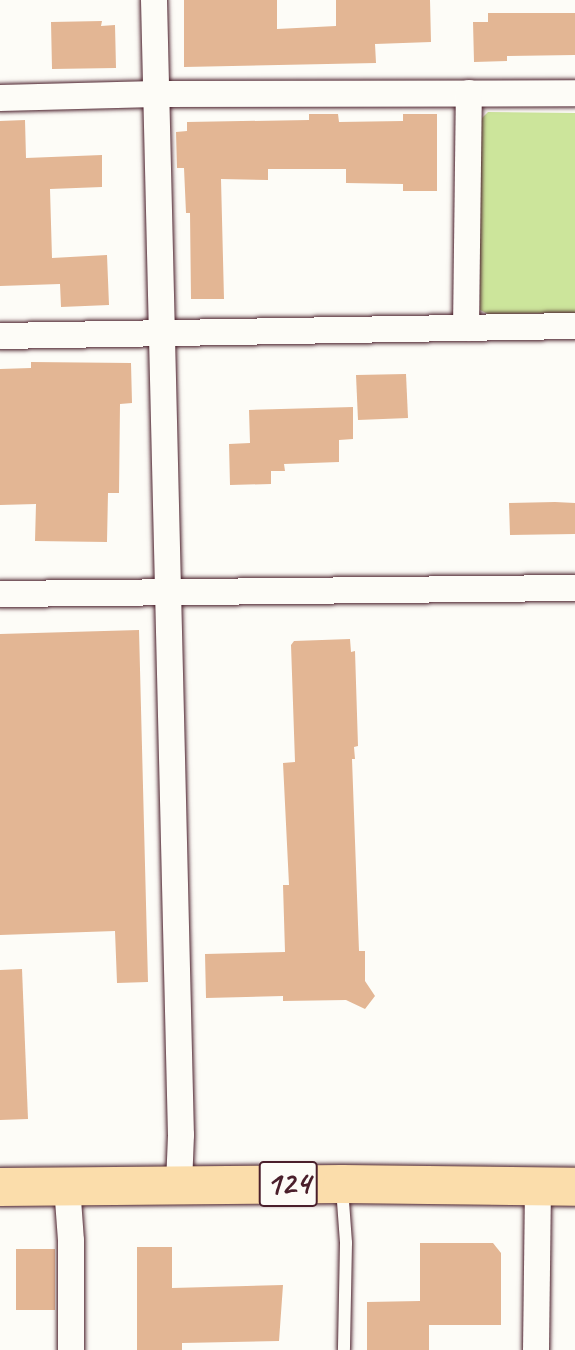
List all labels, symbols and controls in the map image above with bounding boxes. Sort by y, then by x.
road number: 124 [258,1154,318,1214]

